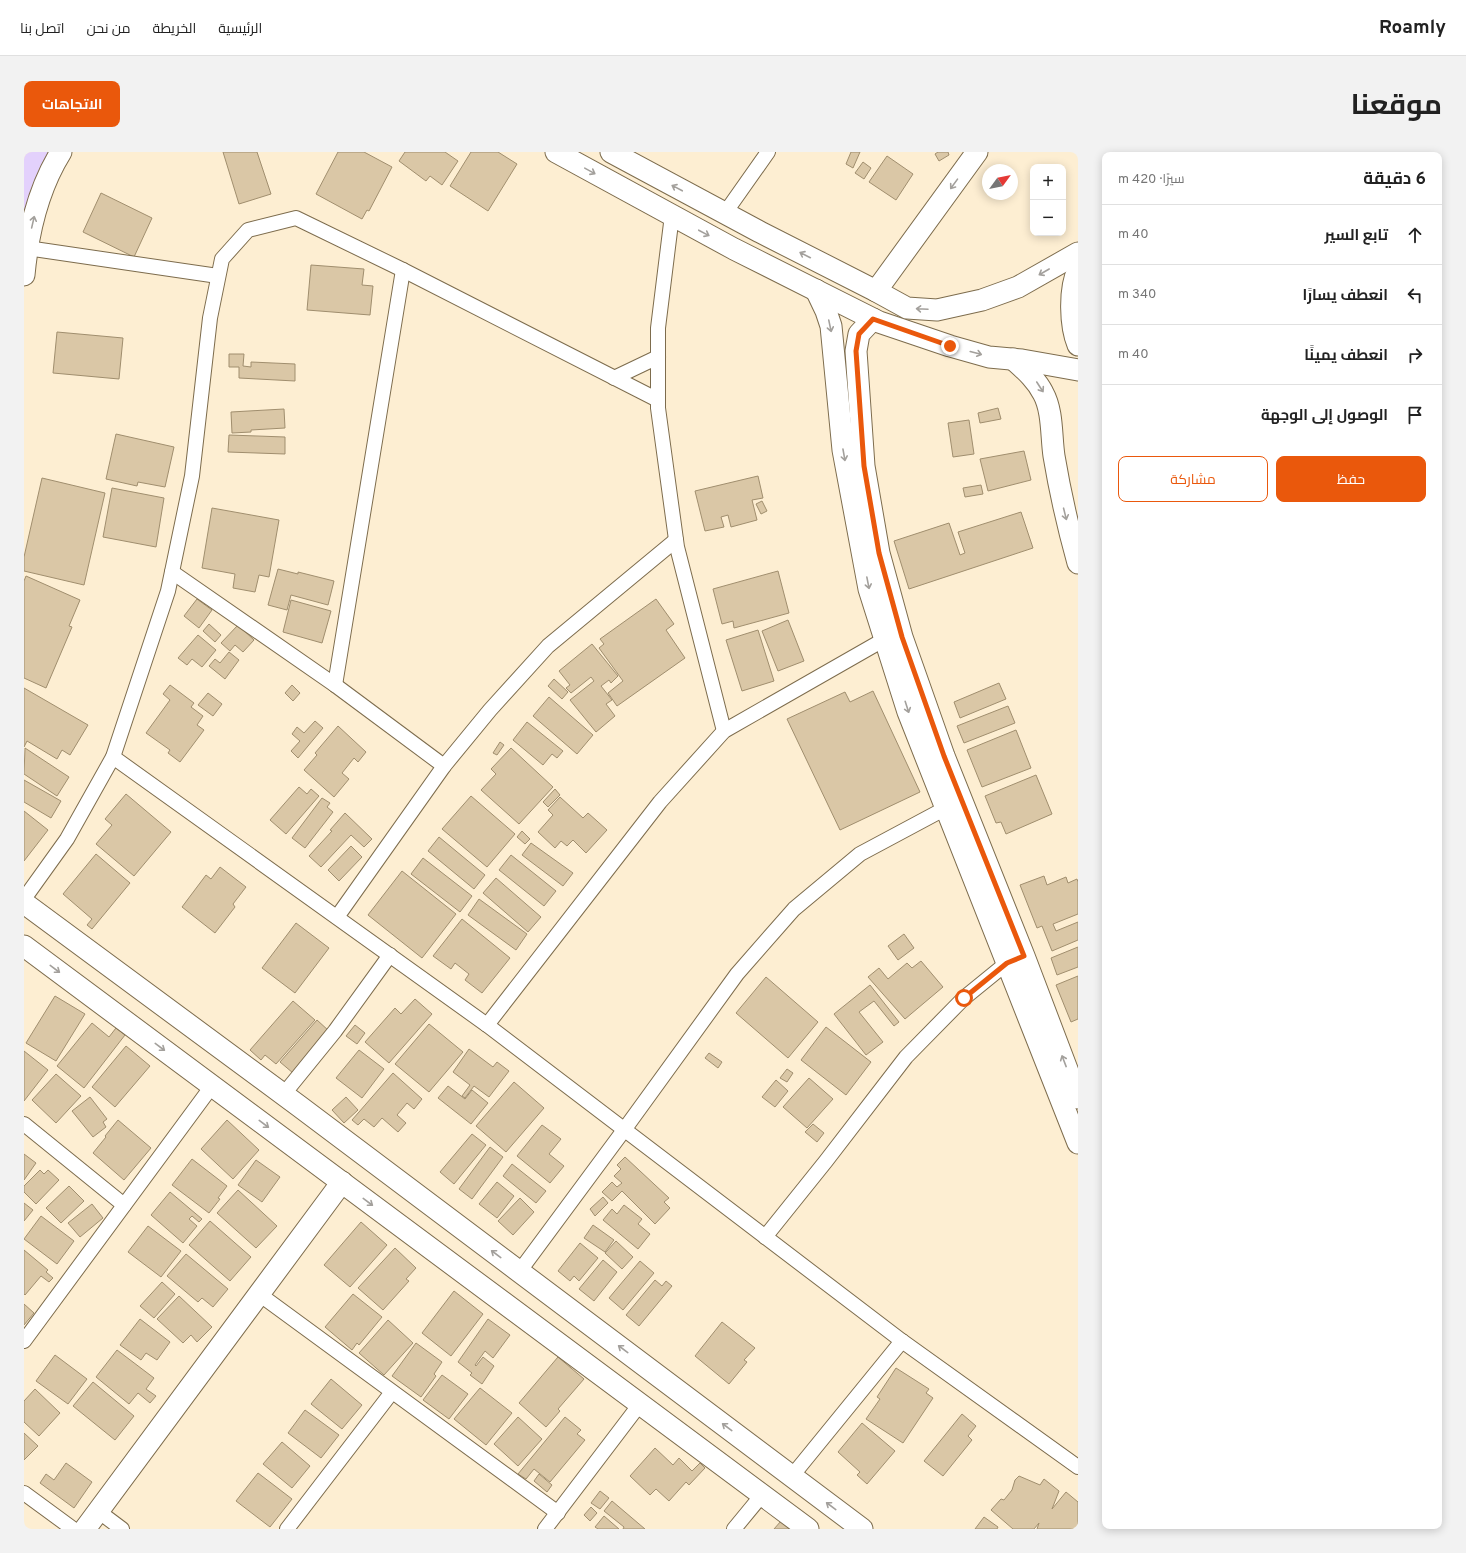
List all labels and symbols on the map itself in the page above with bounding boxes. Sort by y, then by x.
north arrow [982,164,1018,200]
one-way arrow [584,168,596,175]
one-way arrow [950,178,958,189]
one-way arrow [672,184,684,191]
one-way arrow [29,216,37,229]
one-way arrow [698,229,710,237]
one-way arrow [799,251,811,258]
one-way arrow [1038,269,1050,277]
one-way arrow [916,306,929,313]
one-way arrow [827,319,835,332]
route end [941,337,959,355]
one-way arrow [969,350,982,357]
one-way arrow [1036,381,1044,392]
one-way arrow [840,448,848,461]
one-way arrow [1062,507,1069,520]
one-way arrow [864,576,872,589]
one-way arrow [904,700,911,713]
one-way arrow [50,965,61,973]
route start [955,989,973,1007]
one-way arrow [154,1043,165,1051]
one-way arrow [1060,1056,1067,1068]
one-way arrow [258,1120,269,1128]
one-way arrow [363,1198,374,1206]
one-way arrow [491,1250,502,1259]
one-way arrow [617,1345,628,1354]
one-way arrow [721,1423,732,1432]
one-way arrow [825,1501,836,1510]

